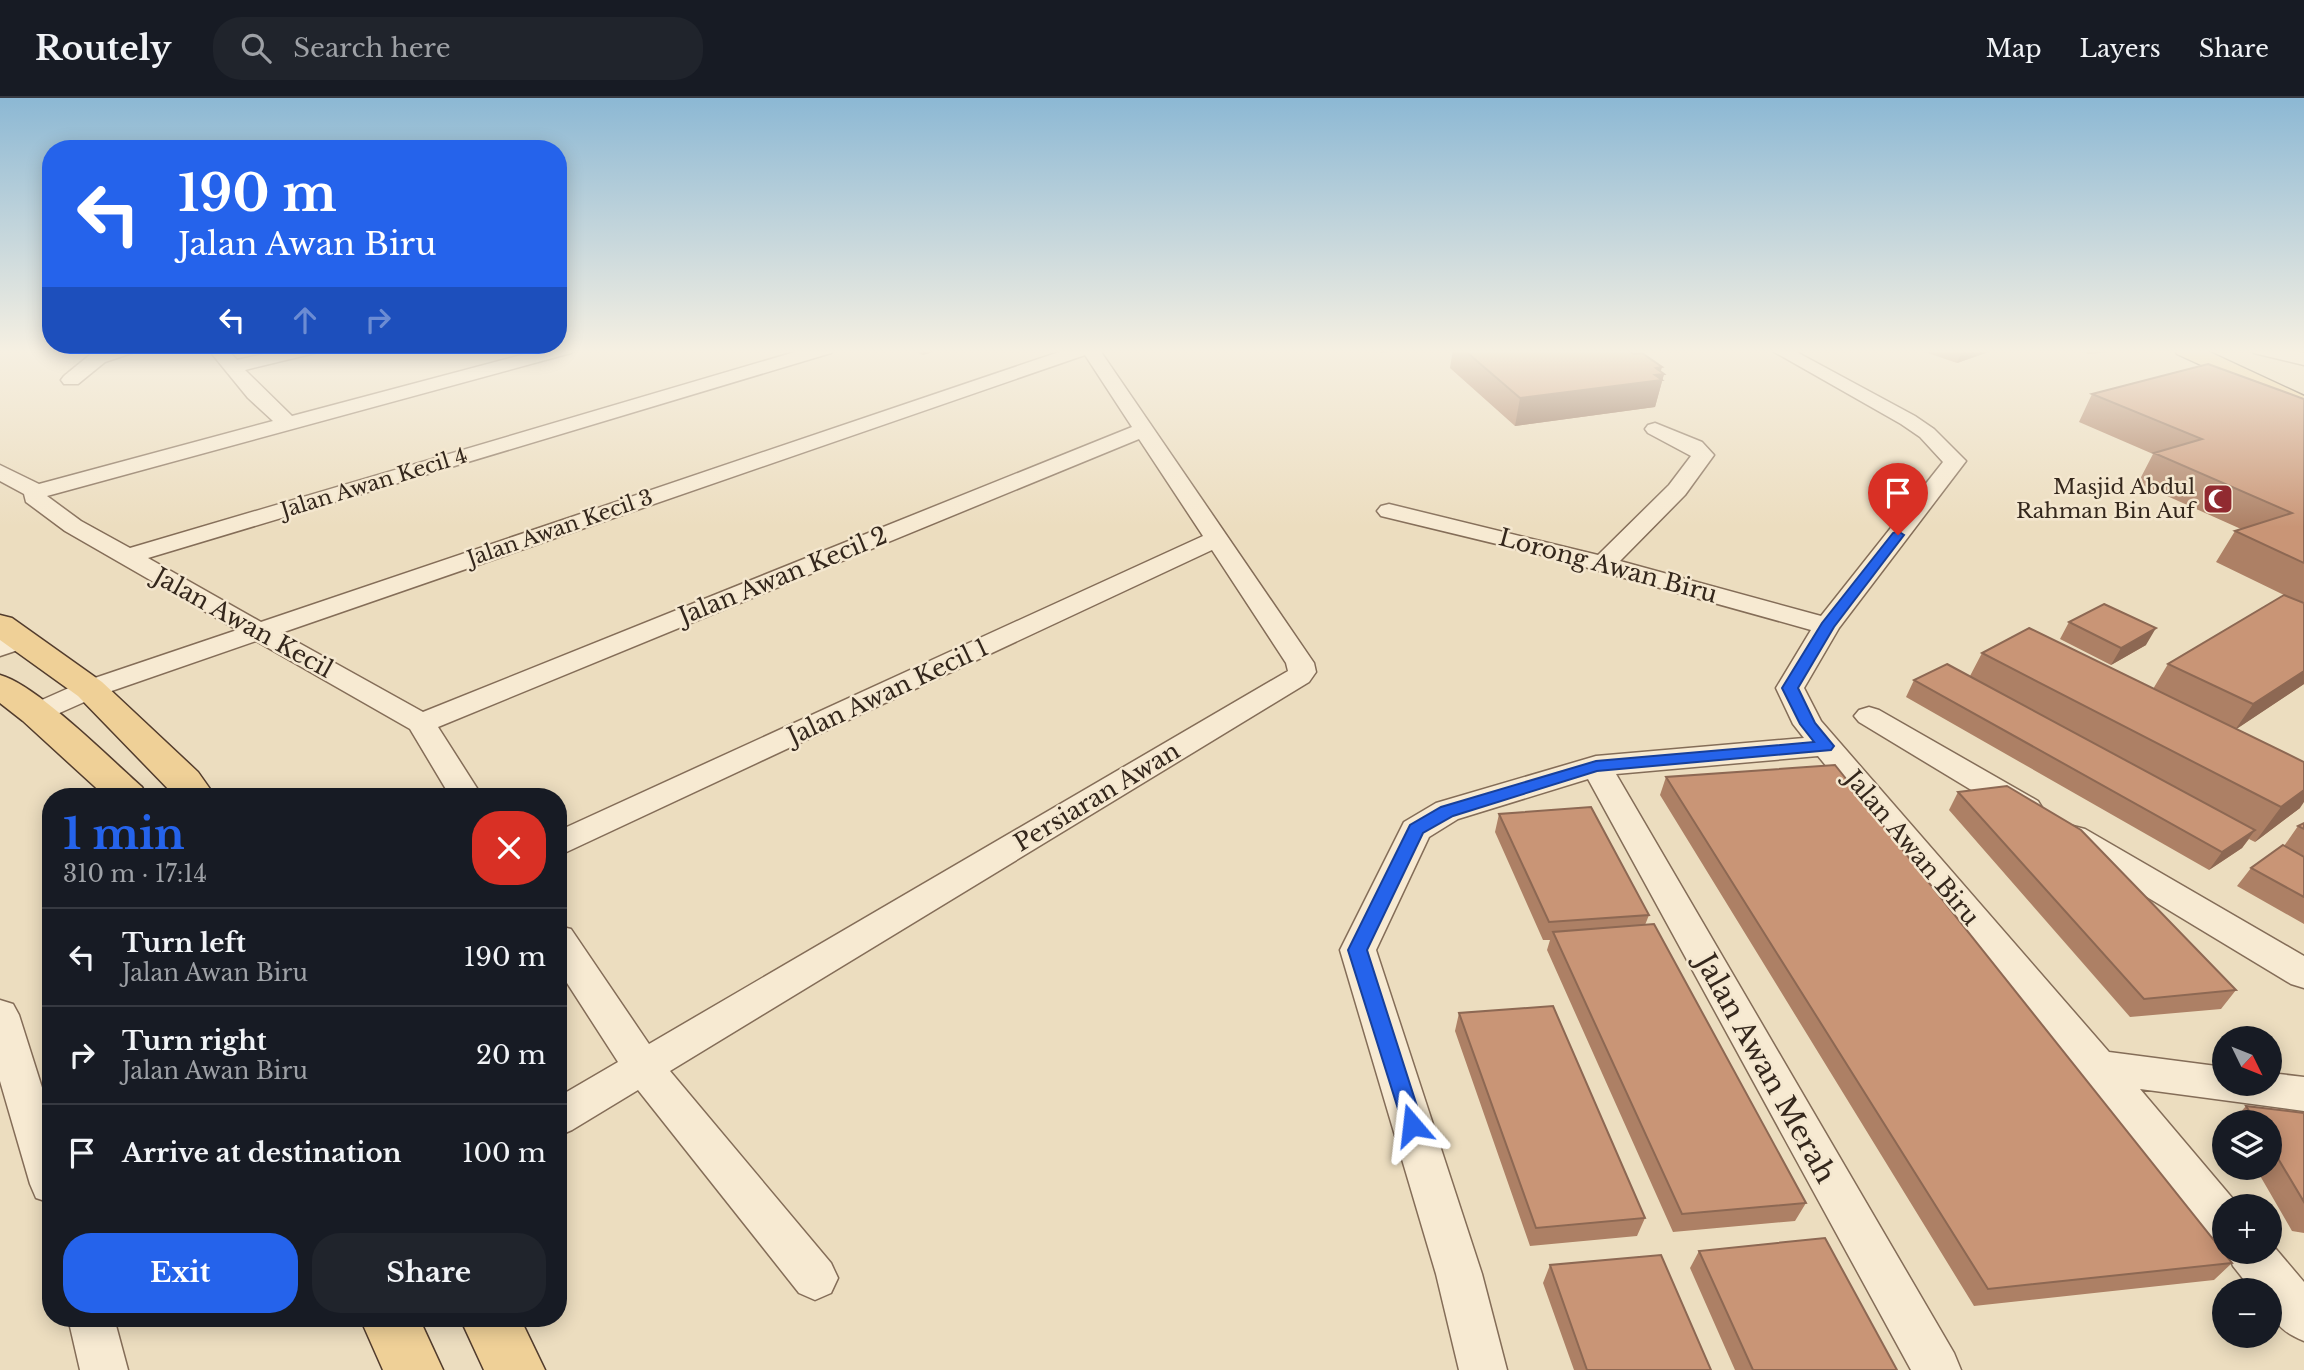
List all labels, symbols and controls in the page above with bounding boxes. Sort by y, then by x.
search box [213,17,703,80]
text: Routely [35,28,171,69]
icon: search [237,29,275,67]
text: Search here [293,32,451,64]
text: Map [1986,34,2042,63]
text: Layers [2080,34,2161,63]
text: Share [2199,34,2269,63]
text: 190 m [178,163,337,224]
icon: left [63,168,154,259]
text: Jalan Awan Biru [178,224,437,264]
icon: left [213,301,251,339]
icon: ahead [286,301,324,339]
icon: right [359,301,397,339]
street label: Jalan Awan Kecil 4 [275,442,470,525]
pin [1868,463,1928,535]
icon: arrive [1879,474,1917,512]
place label: Masjid Abdul Rahman Bin Auf [2016,474,2197,524]
mosque icon: Masjid Abdul Rahman Bin Auf [2201,482,2235,516]
street label: Jalan Awan Kecil 3 [461,484,656,573]
street label: Jalan Awan Kecil 2 [672,520,891,632]
street label: Lorong Awan Biru [1496,522,1721,609]
street label: Jalan Awan Kecil [146,560,338,684]
street label: Jalan Awan Kecil 1 [780,632,993,752]
street label: Persiaran Awan [1009,736,1185,857]
street label: Jalan Awan Biru [1837,762,1986,931]
text: 1 min [63,808,185,860]
button: close [472,811,546,885]
text: 310 m · 17:14 [63,860,207,888]
text: Turn left [122,927,246,959]
icon: left [63,938,101,976]
text: 190 m [464,941,546,973]
street label: Jalan Awan Merah [1686,944,1843,1189]
text: Jalan Awan Biru [122,959,308,987]
text: Turn right [122,1025,267,1057]
north arrow [2212,1026,2282,1096]
map controls [2212,1026,2282,1348]
icon: right [63,1036,101,1074]
text: 20 m [476,1039,546,1071]
text: Jalan Awan Biru [122,1057,308,1085]
position arrow [1375,1088,1449,1162]
button: layers [2212,1110,2282,1180]
icon: arrive [63,1134,101,1172]
text: Arrive at destination [122,1137,402,1169]
text: 100 m [462,1137,546,1169]
button: + [2212,1194,2282,1264]
button: Exit [63,1233,298,1313]
button: Share [312,1233,546,1313]
button: − [2212,1278,2282,1348]

